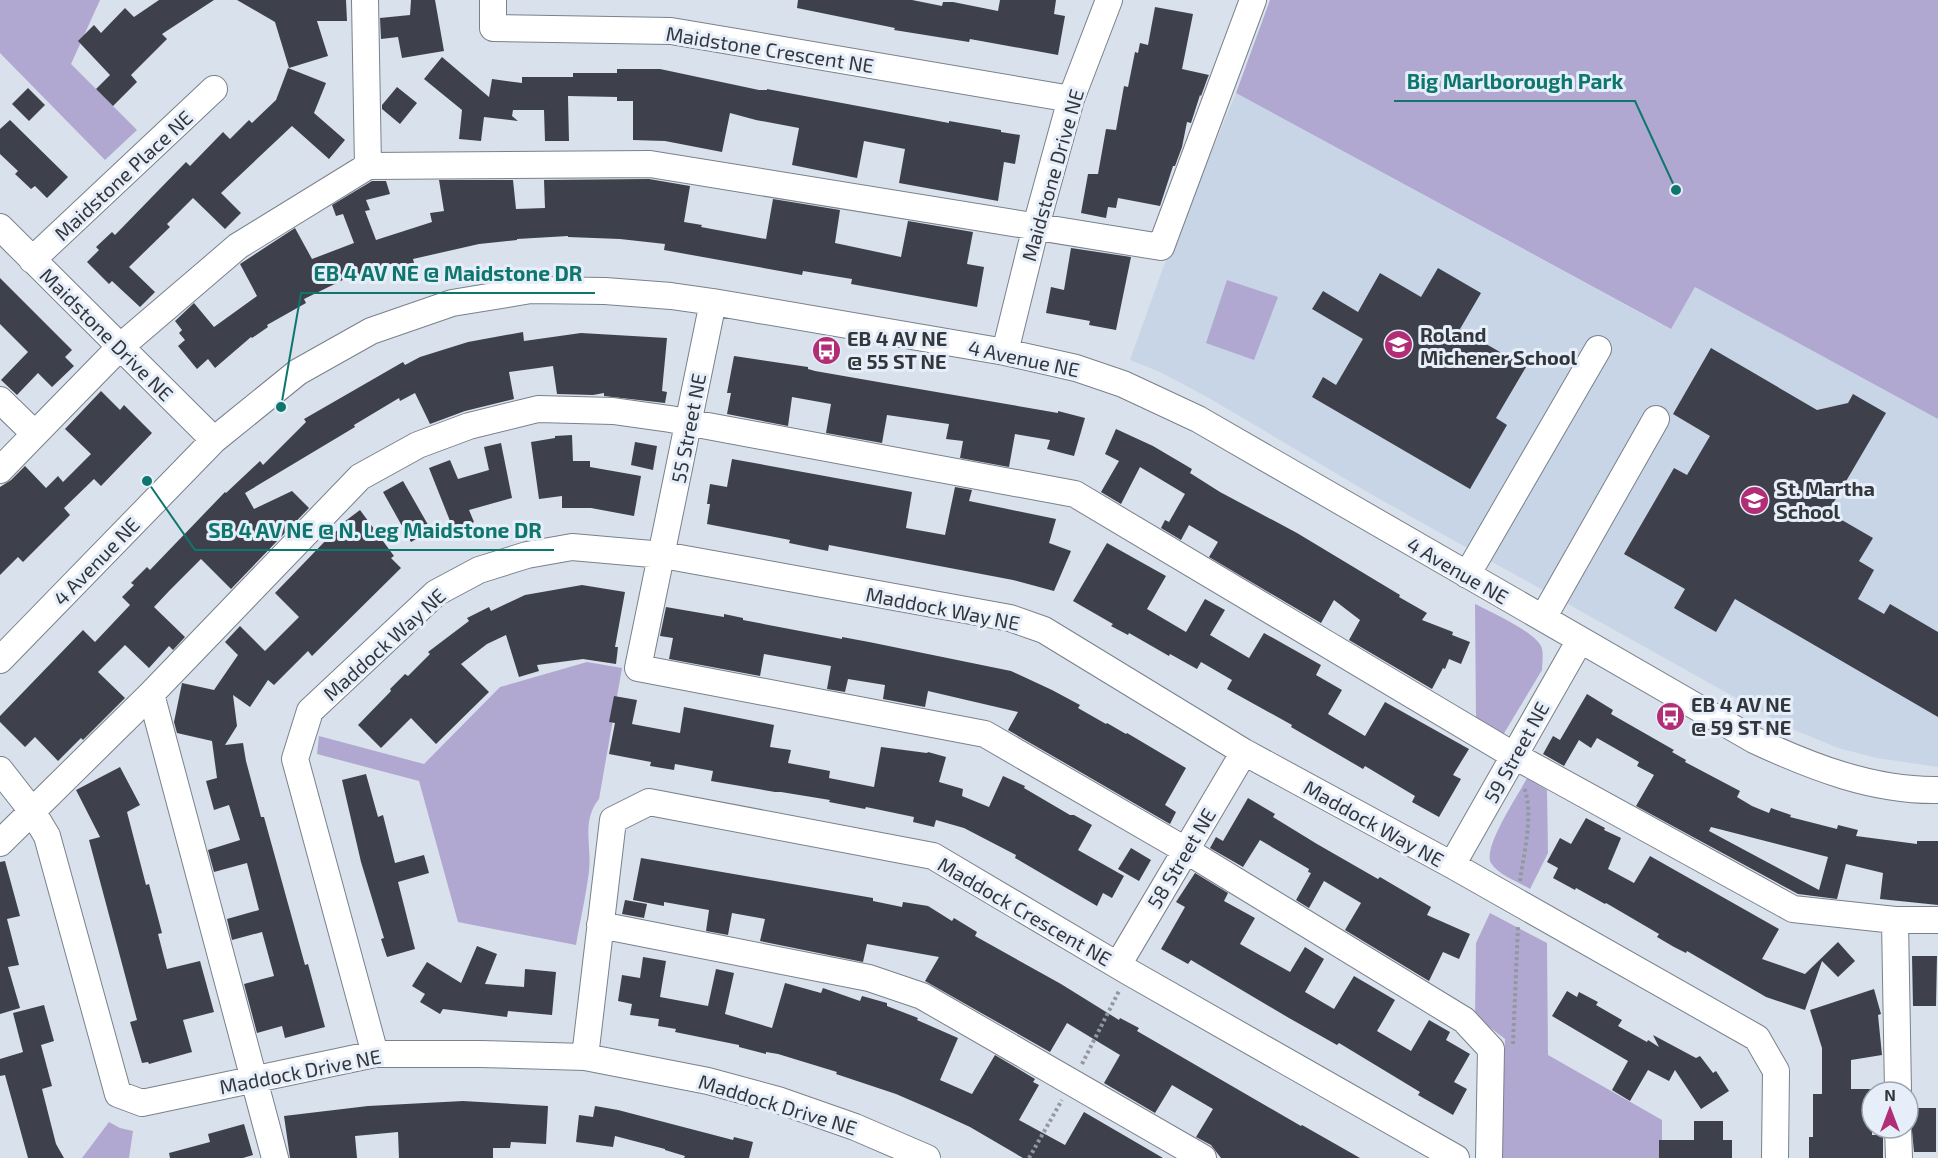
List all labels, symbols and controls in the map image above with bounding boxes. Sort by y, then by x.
street label: Maidstone Crescent NE [664,21,876,77]
callout: Big Marlborough Park [1394,62,1635,101]
text: Big Marlborough Park [1407,68,1623,93]
street label: Maidstone Drive NE [1016,86,1088,264]
street label: Maidstone Place NE [49,105,197,245]
callout: EB 4 AV NE @ Maidstone DR [301,254,595,293]
text: EB 4 AV NE @ Maidstone DR [314,260,582,285]
street label: Maidstone Drive NE [36,263,178,405]
place label: Roland Michener School [1420,322,1578,369]
place label: EB 4 AV NE @ 55 ST NE [847,326,947,373]
school or university icon: Roland Michener School [1383,329,1415,361]
bus stop icon: EB 4 AV NE @ 55 ST NE [810,334,842,366]
street label: 4 Avenue NE [966,335,1082,381]
street label: 55 Street NE [666,371,710,485]
place label: St. Martha School [1776,476,1875,523]
school or university icon: St. Martha School [1739,484,1771,516]
callout: SB 4 AV NE @ N. Leg Maidstone DR [195,511,554,550]
street label: 4 Avenue NE [48,512,144,610]
text: SB 4 AV NE @ N. Leg Maidstone DR [208,517,542,542]
street label: 4 Avenue NE [1403,531,1513,609]
street label: Maddock Way NE [864,581,1022,635]
street label: Maddock Way NE [318,583,450,705]
place label: EB 4 AV NE @ 59 ST NE [1691,692,1791,739]
street label: 59 Street NE [1478,697,1554,807]
bus stop icon: EB 4 AV NE @ 59 ST NE [1654,700,1686,732]
street label: Maddock Way NE [1300,775,1448,871]
street label: 58 Street NE [1142,804,1220,912]
street label: Maddock Crescent NE [934,851,1116,971]
street label: Maddock Drive NE [217,1044,383,1098]
street label: Maddock Drive NE [696,1069,860,1139]
north arrow [1860,1080,1920,1140]
text: N [1884,1085,1896,1104]

